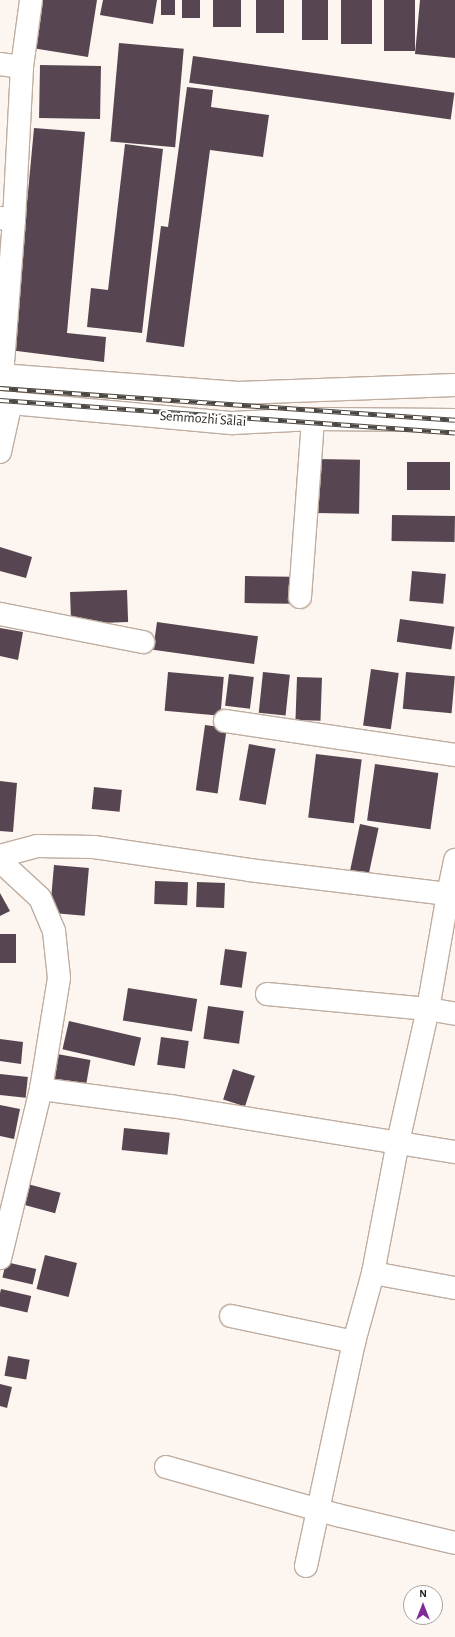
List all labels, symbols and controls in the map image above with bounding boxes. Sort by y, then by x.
street label: Semmozhi Salai [159,408,247,430]
north arrow [403,1585,443,1625]
text: N [419,1588,427,1599]

